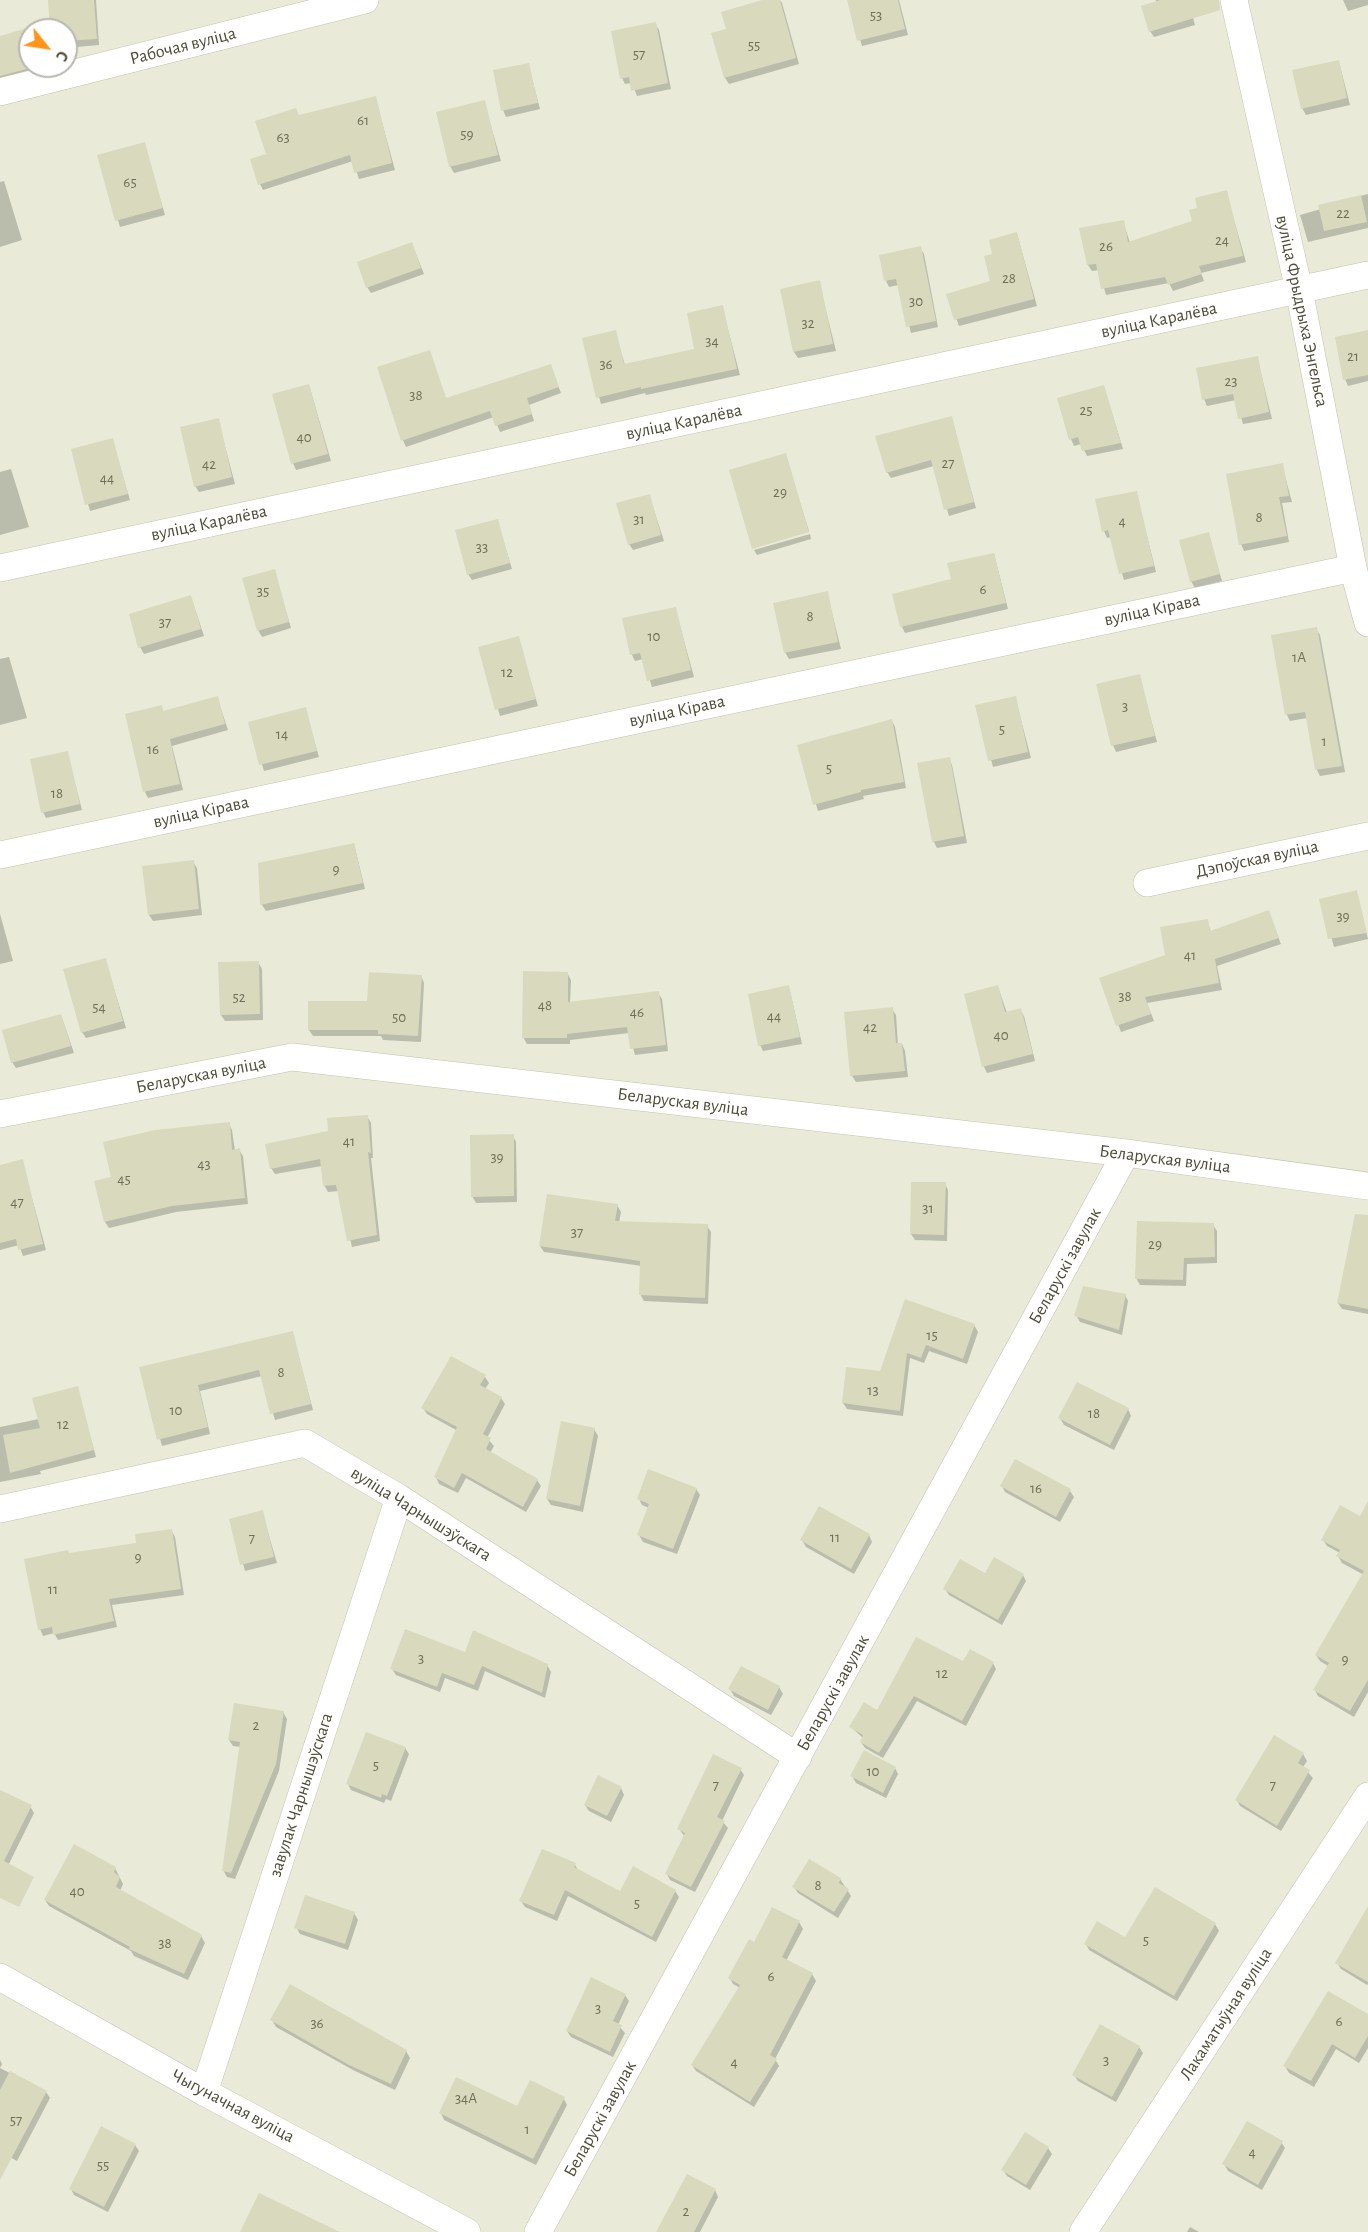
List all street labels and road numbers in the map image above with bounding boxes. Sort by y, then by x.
street label: Рабочая вуліца [128,22,238,70]
street label: вуліца Фрыдрыха Энгельса [1271,213,1333,409]
street label: вуліца Каралёва [1099,297,1219,343]
street label: вуліца Каралёва [624,399,744,445]
street label: вуліца Каралёва [149,500,269,546]
street label: вуліца Кірава [1102,589,1202,631]
street label: вуліца Кірава [627,690,727,732]
street label: вуліца Кірава [151,791,251,833]
street label: Дэпоўская вуліца [1194,835,1320,883]
street label: Беларуская вуліца [134,1052,268,1098]
street label: Беларуская вуліца [616,1083,750,1121]
street label: Беларуская вуліца [1098,1140,1232,1178]
street label: Беларускі завулак [1024,1204,1106,1328]
street label: вуліца Чарнышэўскага [347,1462,495,1566]
street label: Беларускі завулак [792,1631,874,1755]
street label: завулак Чарнышэўскага [264,1710,338,1880]
street label: Лакаматыўная вуліца [1175,1944,1277,2084]
street label: Беларускі завулак [559,2057,641,2181]
street label: Чыгуначная вуліца [168,2064,298,2148]

